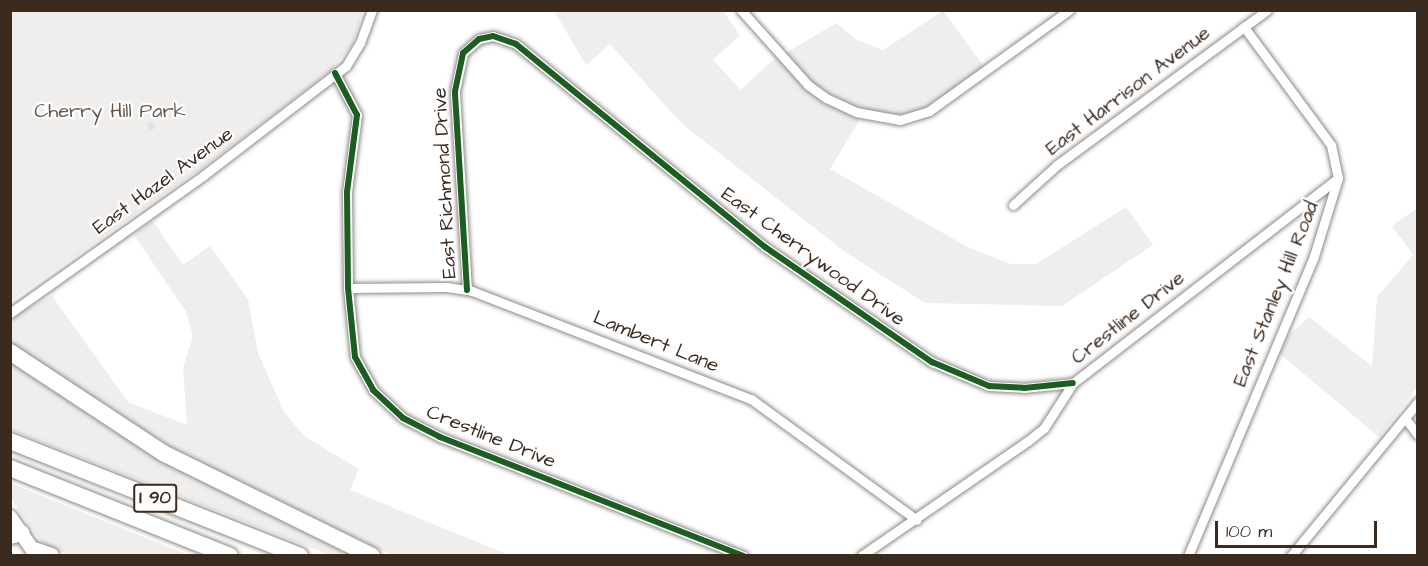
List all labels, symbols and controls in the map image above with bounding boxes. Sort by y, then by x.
street label: East Harrison Avenue [1041,21,1215,161]
street label: East Richmond Drive [428,87,462,279]
park label: Cherry Hill Park [34,99,186,123]
street label: East Hazel Avenue [88,122,238,240]
street label: East Cherrywood Drive [716,182,910,332]
street label: East Stanley Hill Road [1228,198,1324,390]
street label: Crestline Drive [1066,266,1190,370]
street label: Lambert Lane [590,306,722,378]
street label: Crestline Drive [423,400,559,474]
road number: I 90 [132,483,178,513]
scale bar [1218,509,1380,547]
text: 100 m [1226,519,1272,544]

